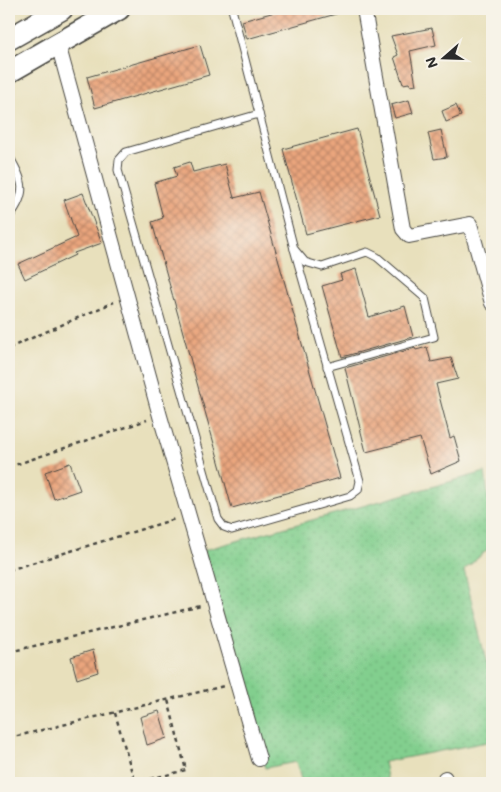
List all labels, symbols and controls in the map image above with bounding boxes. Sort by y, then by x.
north arrow [418,32,468,82]
text: N [421,54,442,71]

